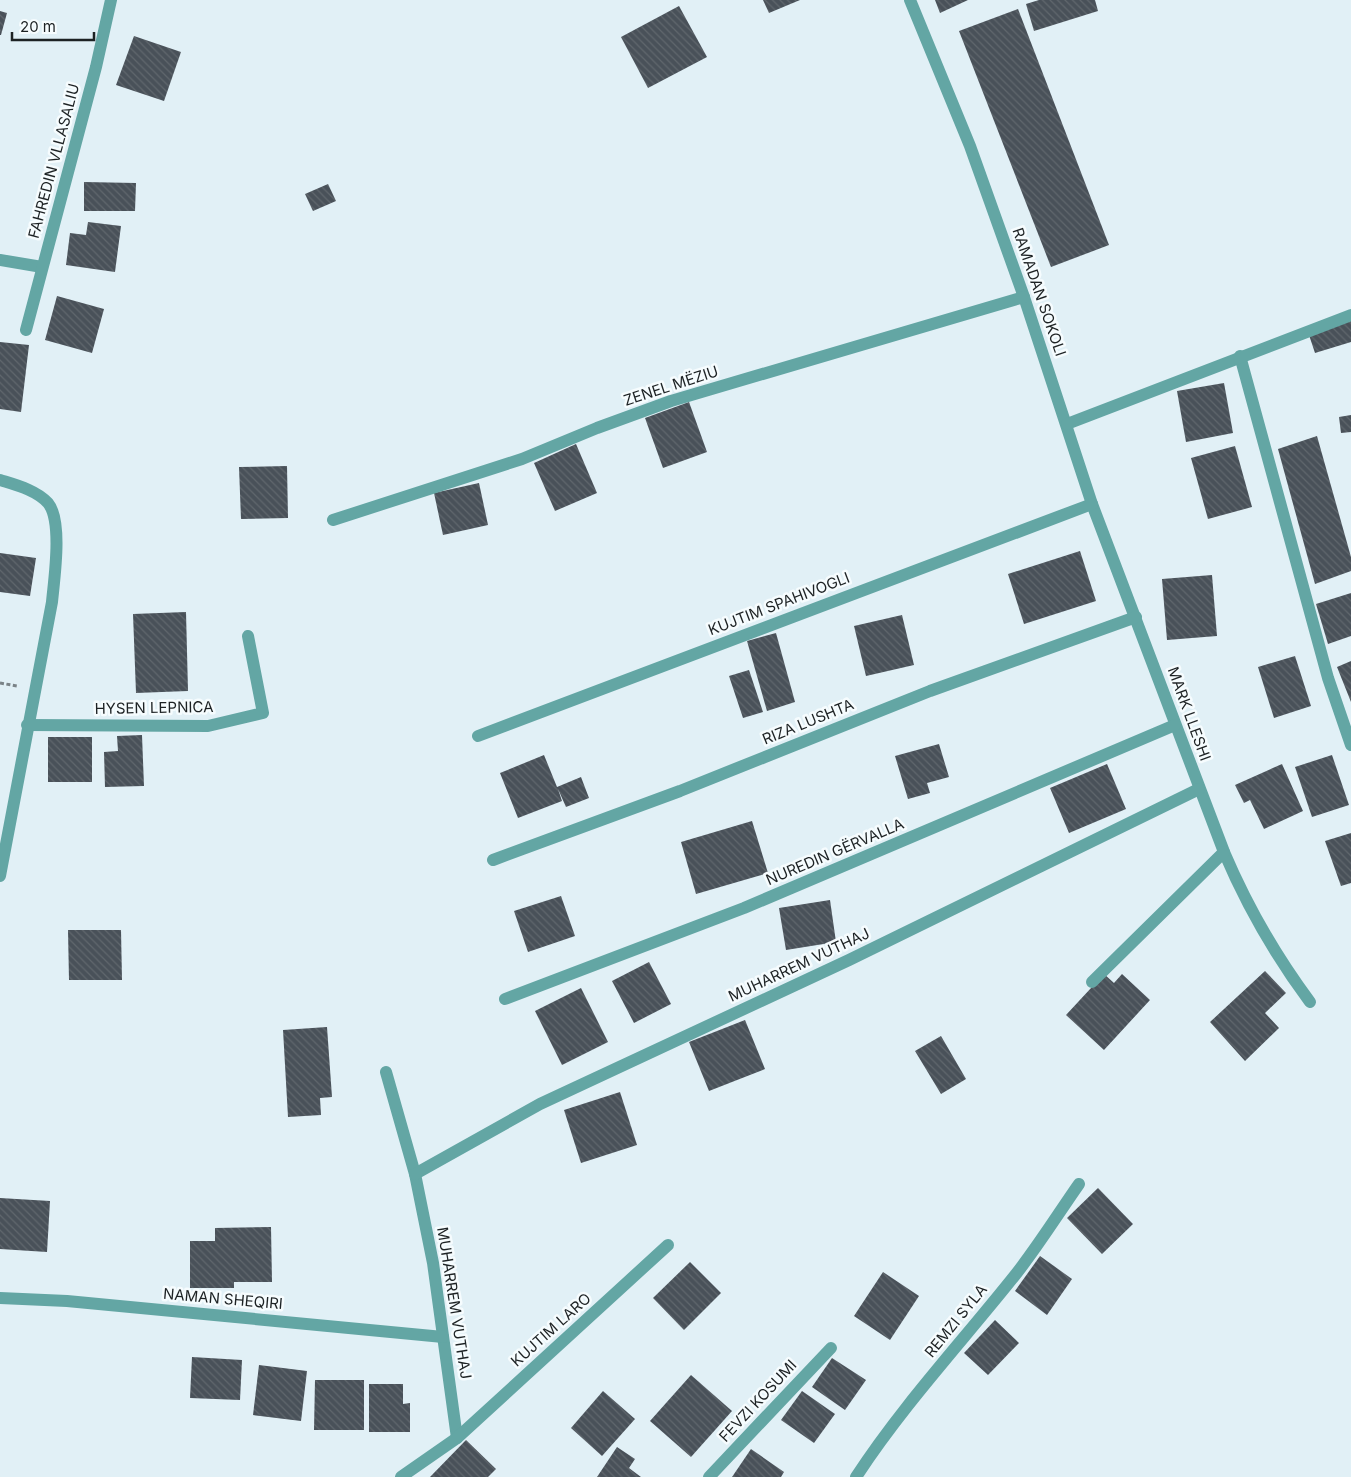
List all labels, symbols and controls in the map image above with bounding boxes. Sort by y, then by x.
scale bar [12,10,95,42]
text: 20 m [20,17,56,36]
street label: FAHREDIN VLLASALIU [24,81,83,240]
street label: RAMADAN SOKOLI [1009,225,1070,359]
street label: ZENEL MËZIU [621,361,721,410]
street label: KUJTIM SPAHIVOGLI [705,568,852,639]
street label: MARK LLESHI [1164,664,1215,763]
street label: RIZA LUSHTA [759,695,856,748]
street label: HYSEN LEPNICA [94,697,214,718]
street label: NUREDIN GËRVALLA [763,814,907,889]
street label: MUHARREM VUTHAJ [725,923,872,1006]
street label: MUHARREM VUTHAJ [433,1226,476,1380]
street label: REMZI SYLA [920,1280,991,1361]
street label: NAMAN SHEQIRI [162,1284,284,1313]
street label: KUJTIM LARO [507,1289,595,1371]
street label: FEVZI KOSUMI [715,1356,800,1446]

